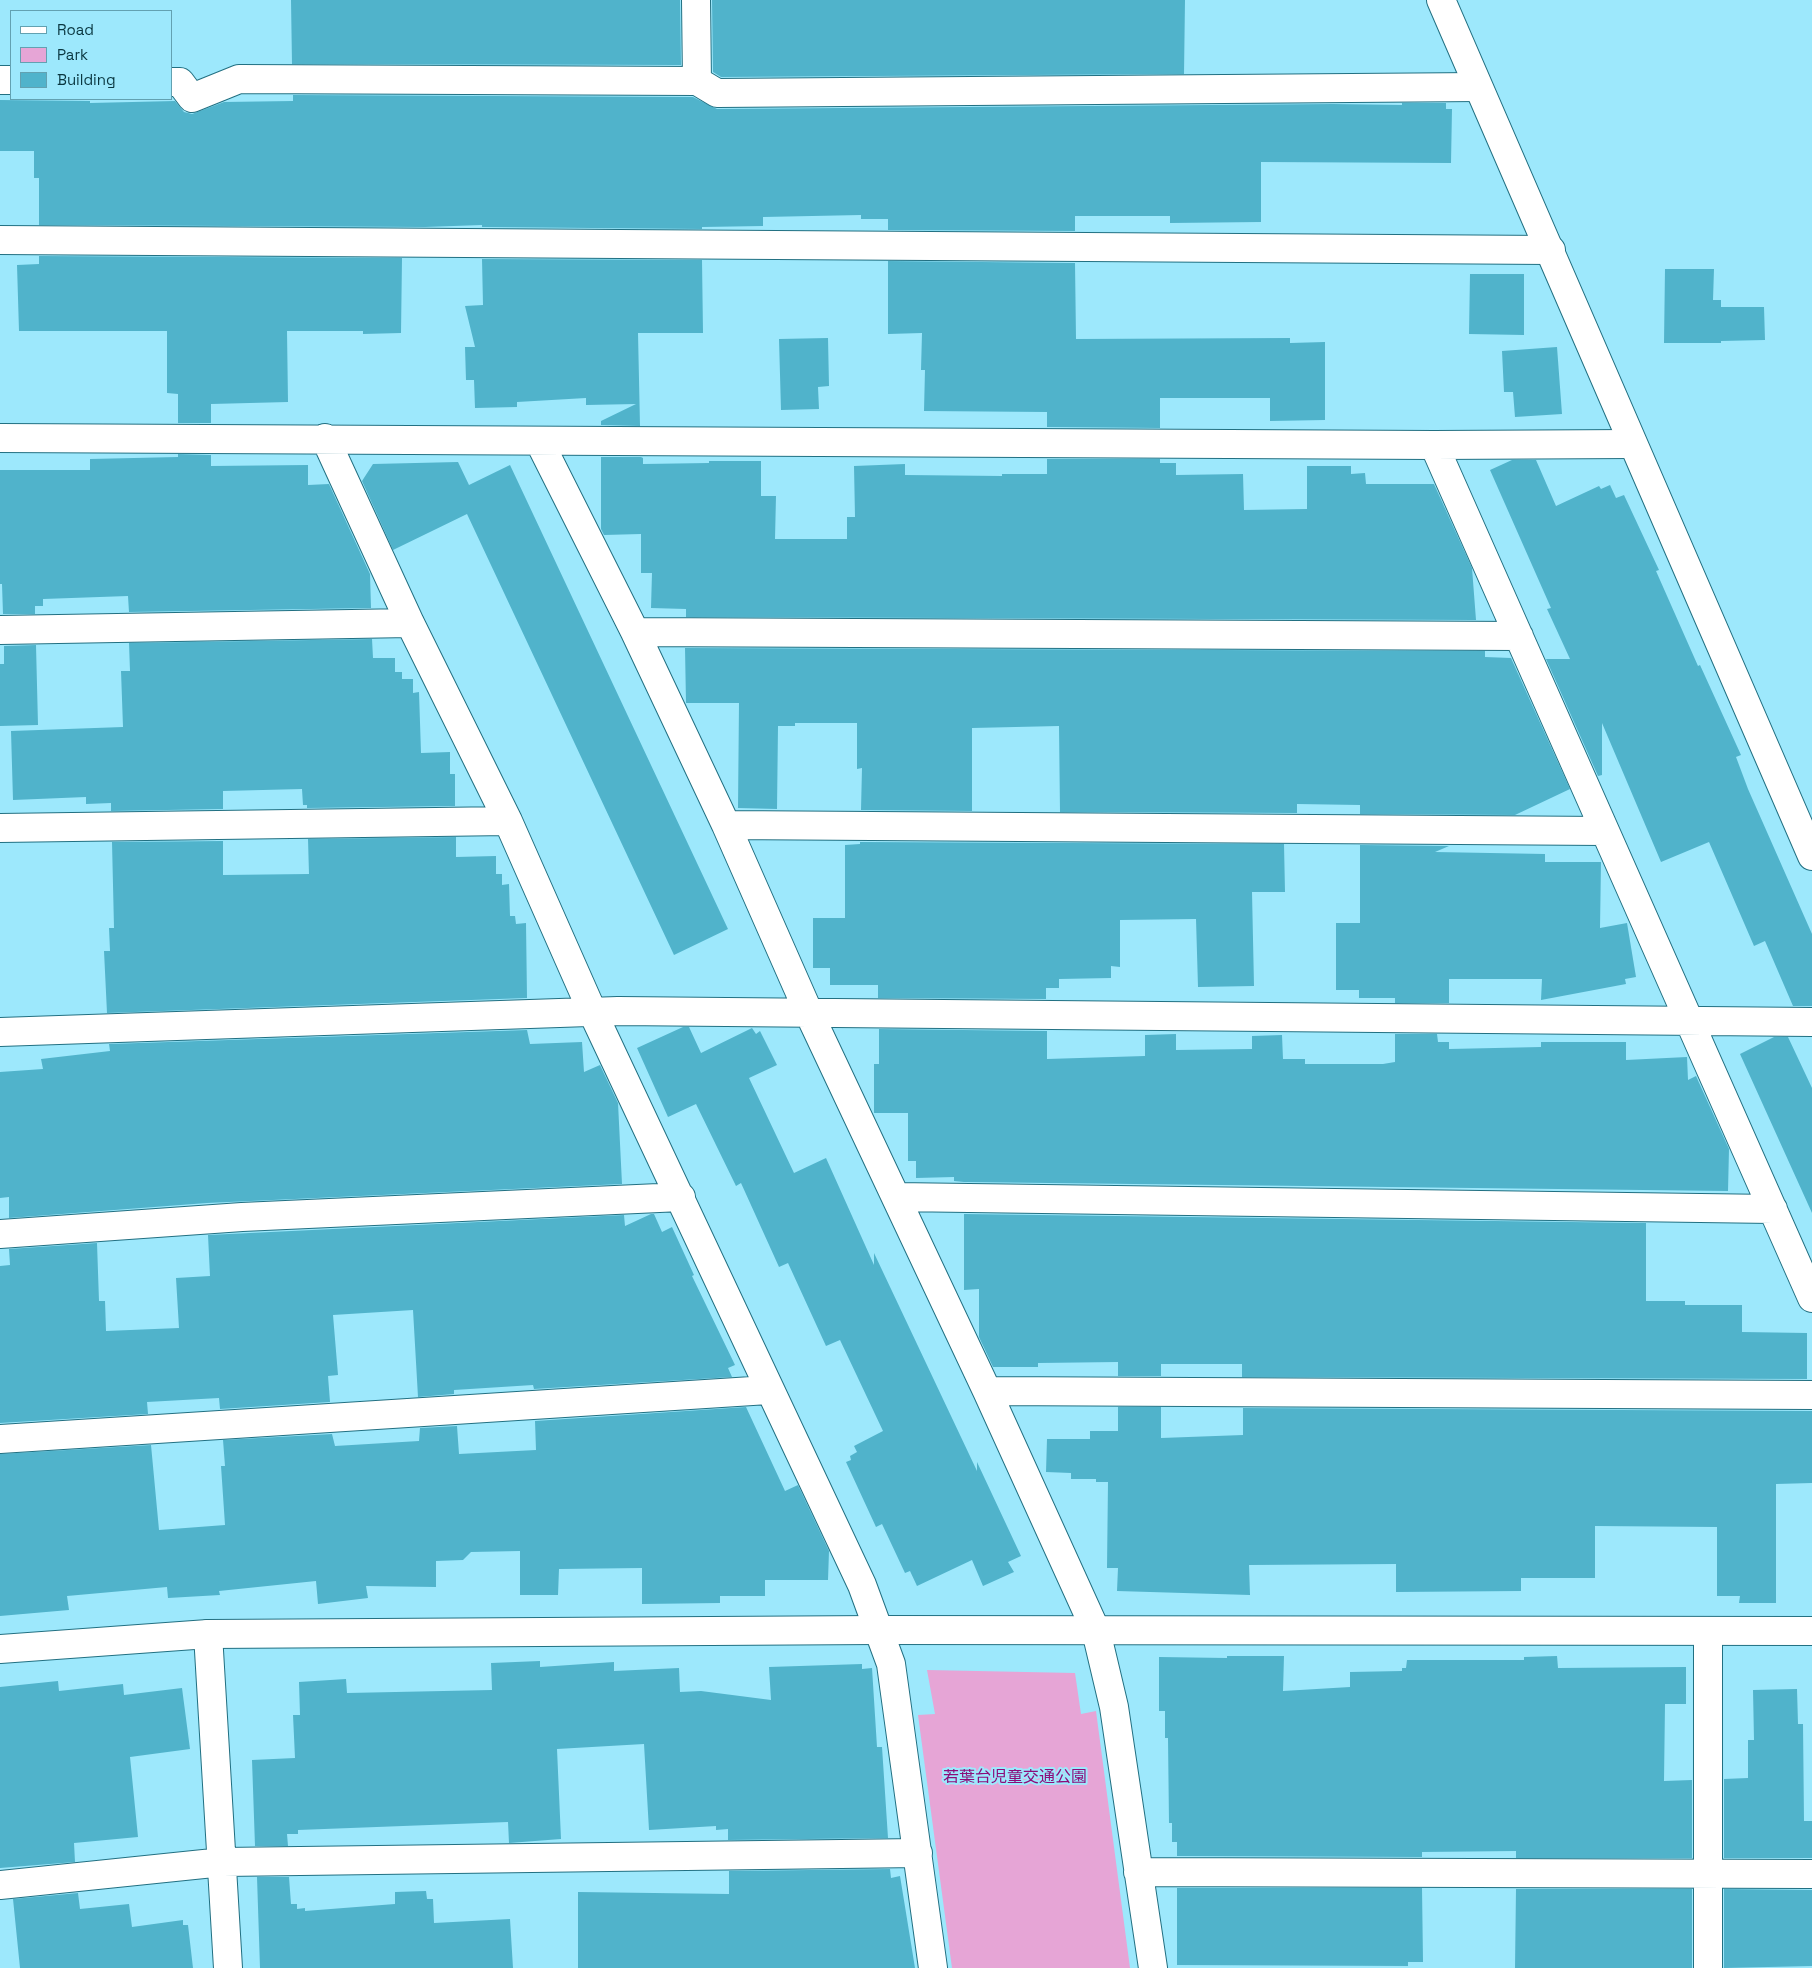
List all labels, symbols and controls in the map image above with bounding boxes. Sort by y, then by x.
legend [10,10,172,100]
text: Road [57,20,94,39]
text: Park [57,45,88,64]
text: Building [57,70,116,89]
park label: 若葉台児童交通公園 [943,1768,1087,1788]

